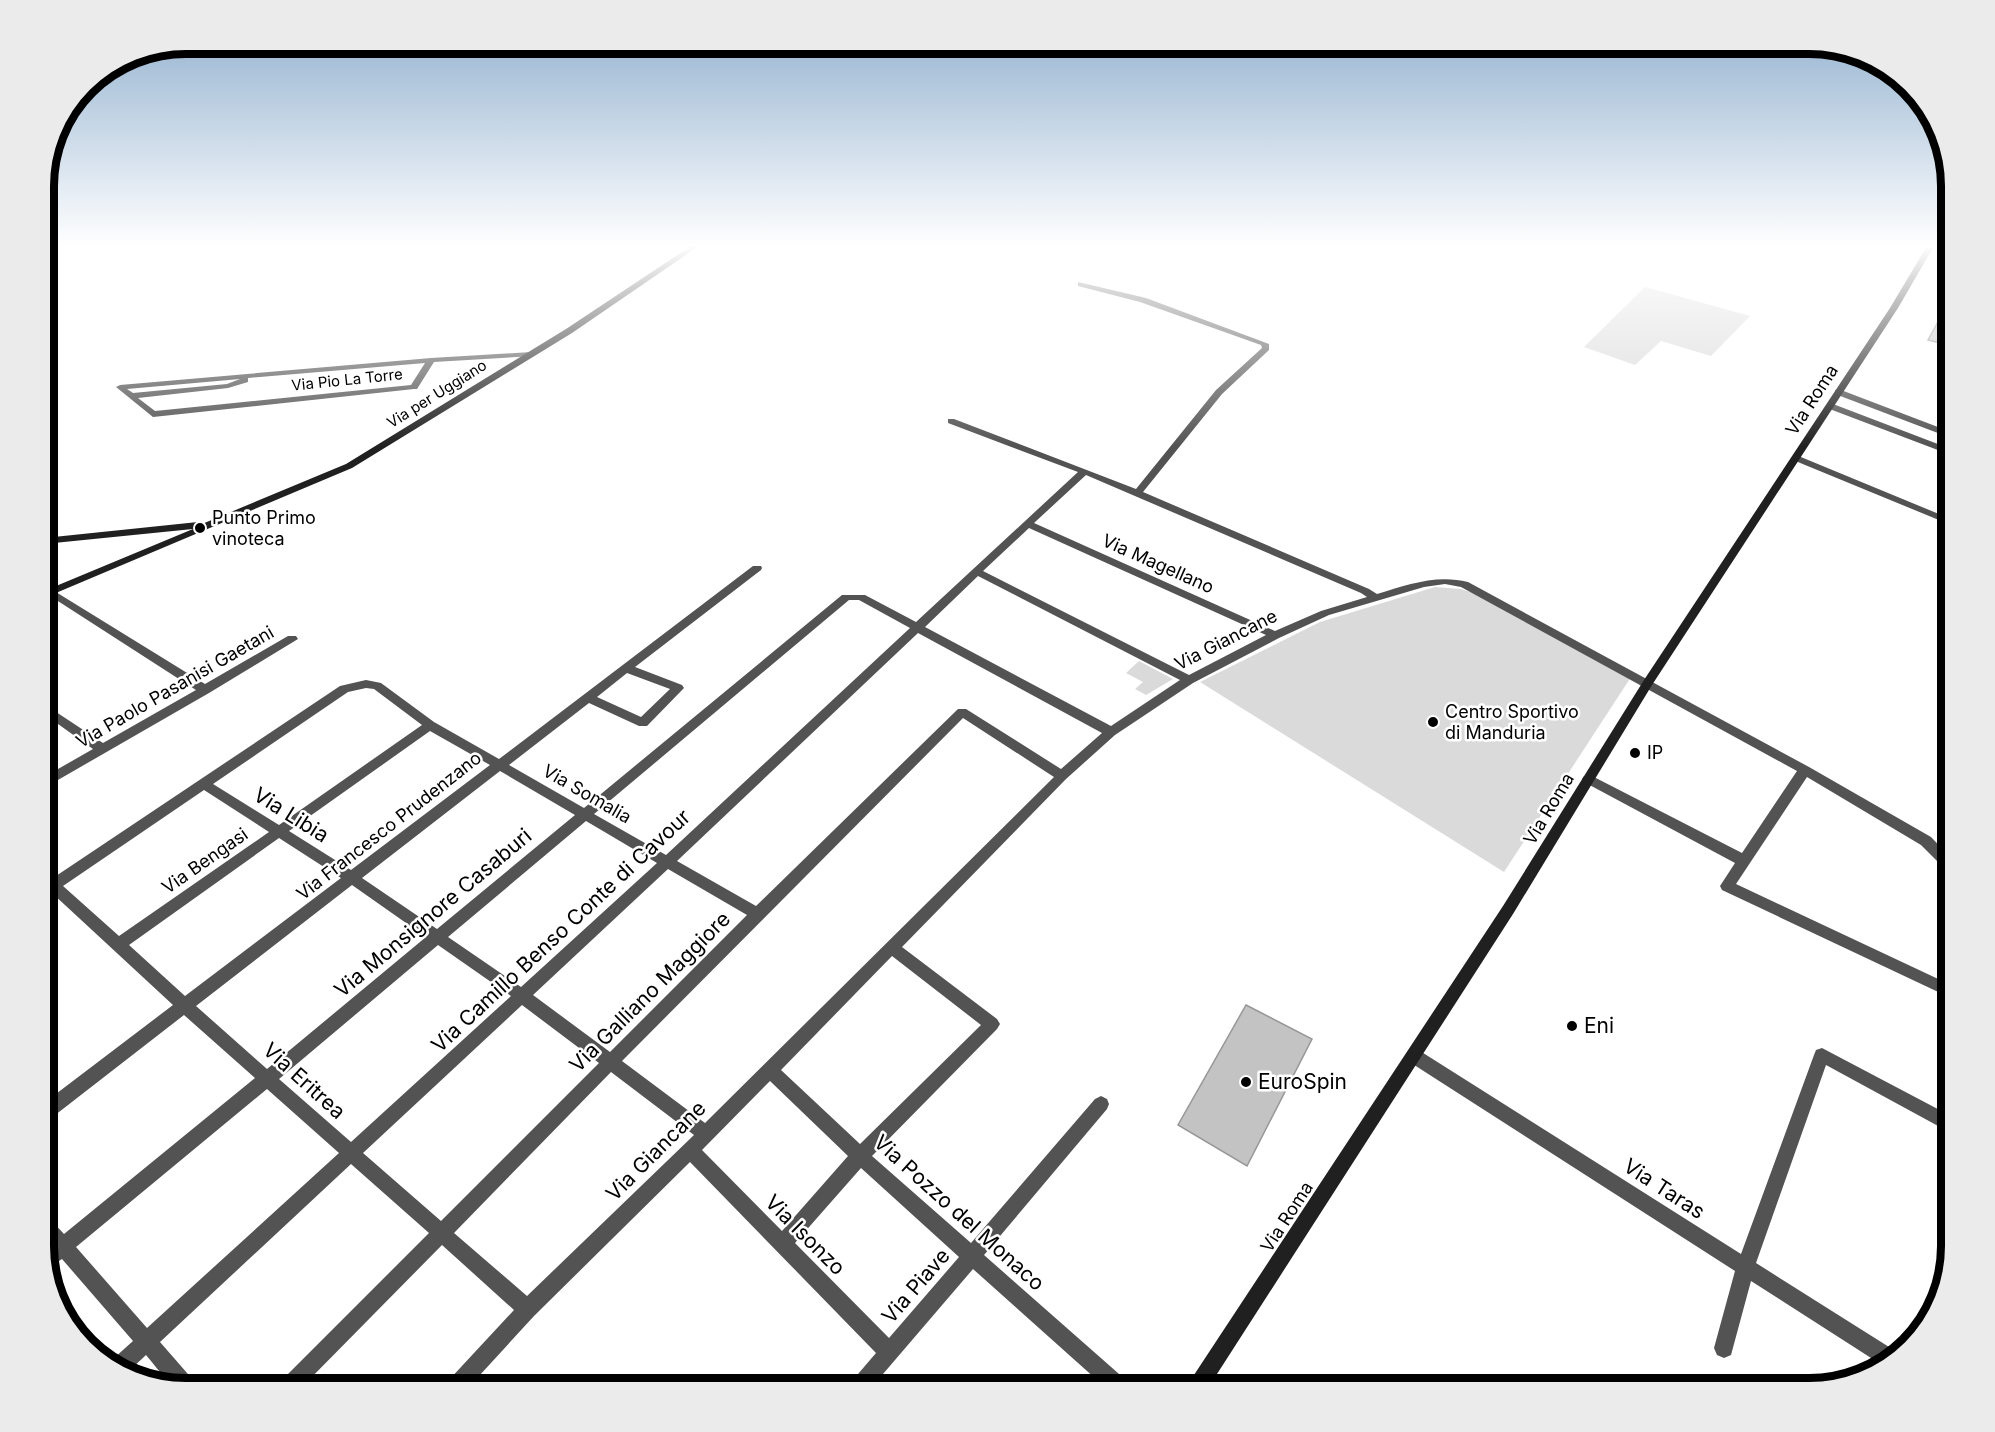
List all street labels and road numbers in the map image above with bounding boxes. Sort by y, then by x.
street label: Via per Uggiano [383,355,490,432]
street label: Via Roma [1781,360,1842,439]
street label: Via Pio La Torre [290,364,403,395]
street label: Via Magellano [1099,530,1217,598]
street label: Via Giancane [1171,605,1281,674]
street label: Via Paolo Pasanisi Gaetani [72,621,277,752]
street label: Via Francesco Prudenzano [292,747,485,904]
street label: Via Somalia [539,760,635,827]
street label: Via Roma [1519,769,1578,848]
street label: Via Libia [249,782,334,847]
street label: Via Camillo Benso Conte di Cavour [426,804,695,1057]
street label: Via Bengasi [158,823,252,898]
street label: Via Monsignore Casaburi [329,823,536,1002]
street label: Via Galliano Maggiore [564,906,735,1077]
street label: Via Eritrea [258,1037,351,1124]
street label: Via Giancane [601,1096,711,1206]
street label: Via Pozzo del Monaco [869,1130,1050,1296]
street label: Via Taras [1619,1153,1710,1224]
street label: Via Roma [1256,1177,1317,1256]
street label: Via Isonzo [760,1189,851,1280]
street label: Via Piave [876,1243,955,1328]

